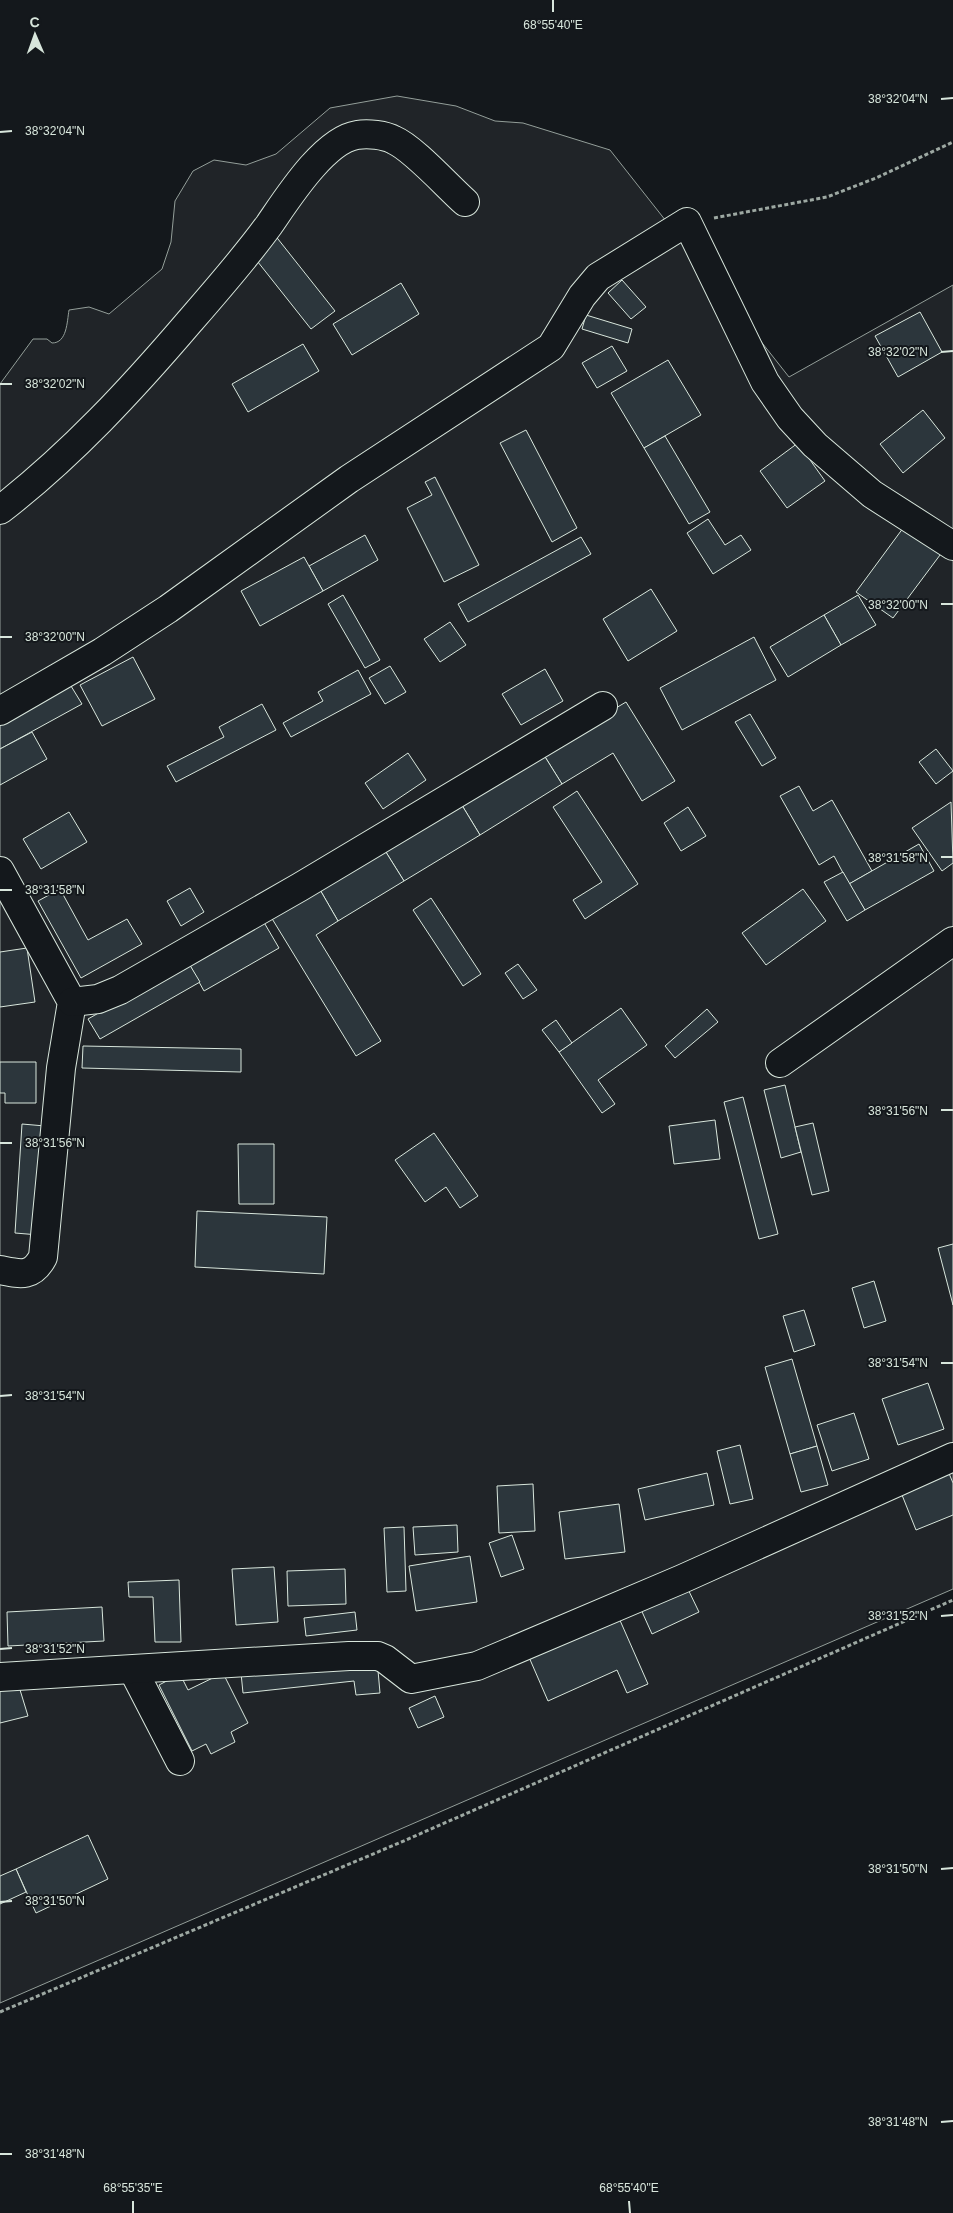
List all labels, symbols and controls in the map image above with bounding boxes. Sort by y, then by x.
north arrow [10,10,60,60]
text: С [29,14,40,30]
text: 68°55'40"E [523,18,583,32]
text: 38°32'04"N [868,92,928,106]
text: 38°32'04"N [25,124,85,138]
text: 38°32'02"N [868,345,928,359]
text: 38°32'02"N [25,377,85,391]
text: 38°32'00"N [868,598,928,612]
text: 38°32'00"N [25,630,85,644]
text: 38°31'58"N [868,851,928,865]
text: 38°31'58"N [25,883,85,897]
text: 38°31'56"N [868,1104,928,1118]
text: 38°31'56"N [25,1136,85,1150]
text: 38°31'54"N [868,1356,928,1370]
text: 38°31'54"N [25,1389,85,1403]
text: 38°31'52"N [868,1609,928,1623]
text: 38°31'52"N [25,1642,85,1656]
text: 38°31'50"N [868,1862,928,1876]
text: 38°31'50"N [25,1894,85,1908]
text: 38°31'48"N [868,2115,928,2129]
text: 38°31'48"N [25,2147,85,2161]
text: 68°55'35"E [103,2181,163,2195]
text: 68°55'40"E [599,2181,659,2195]

